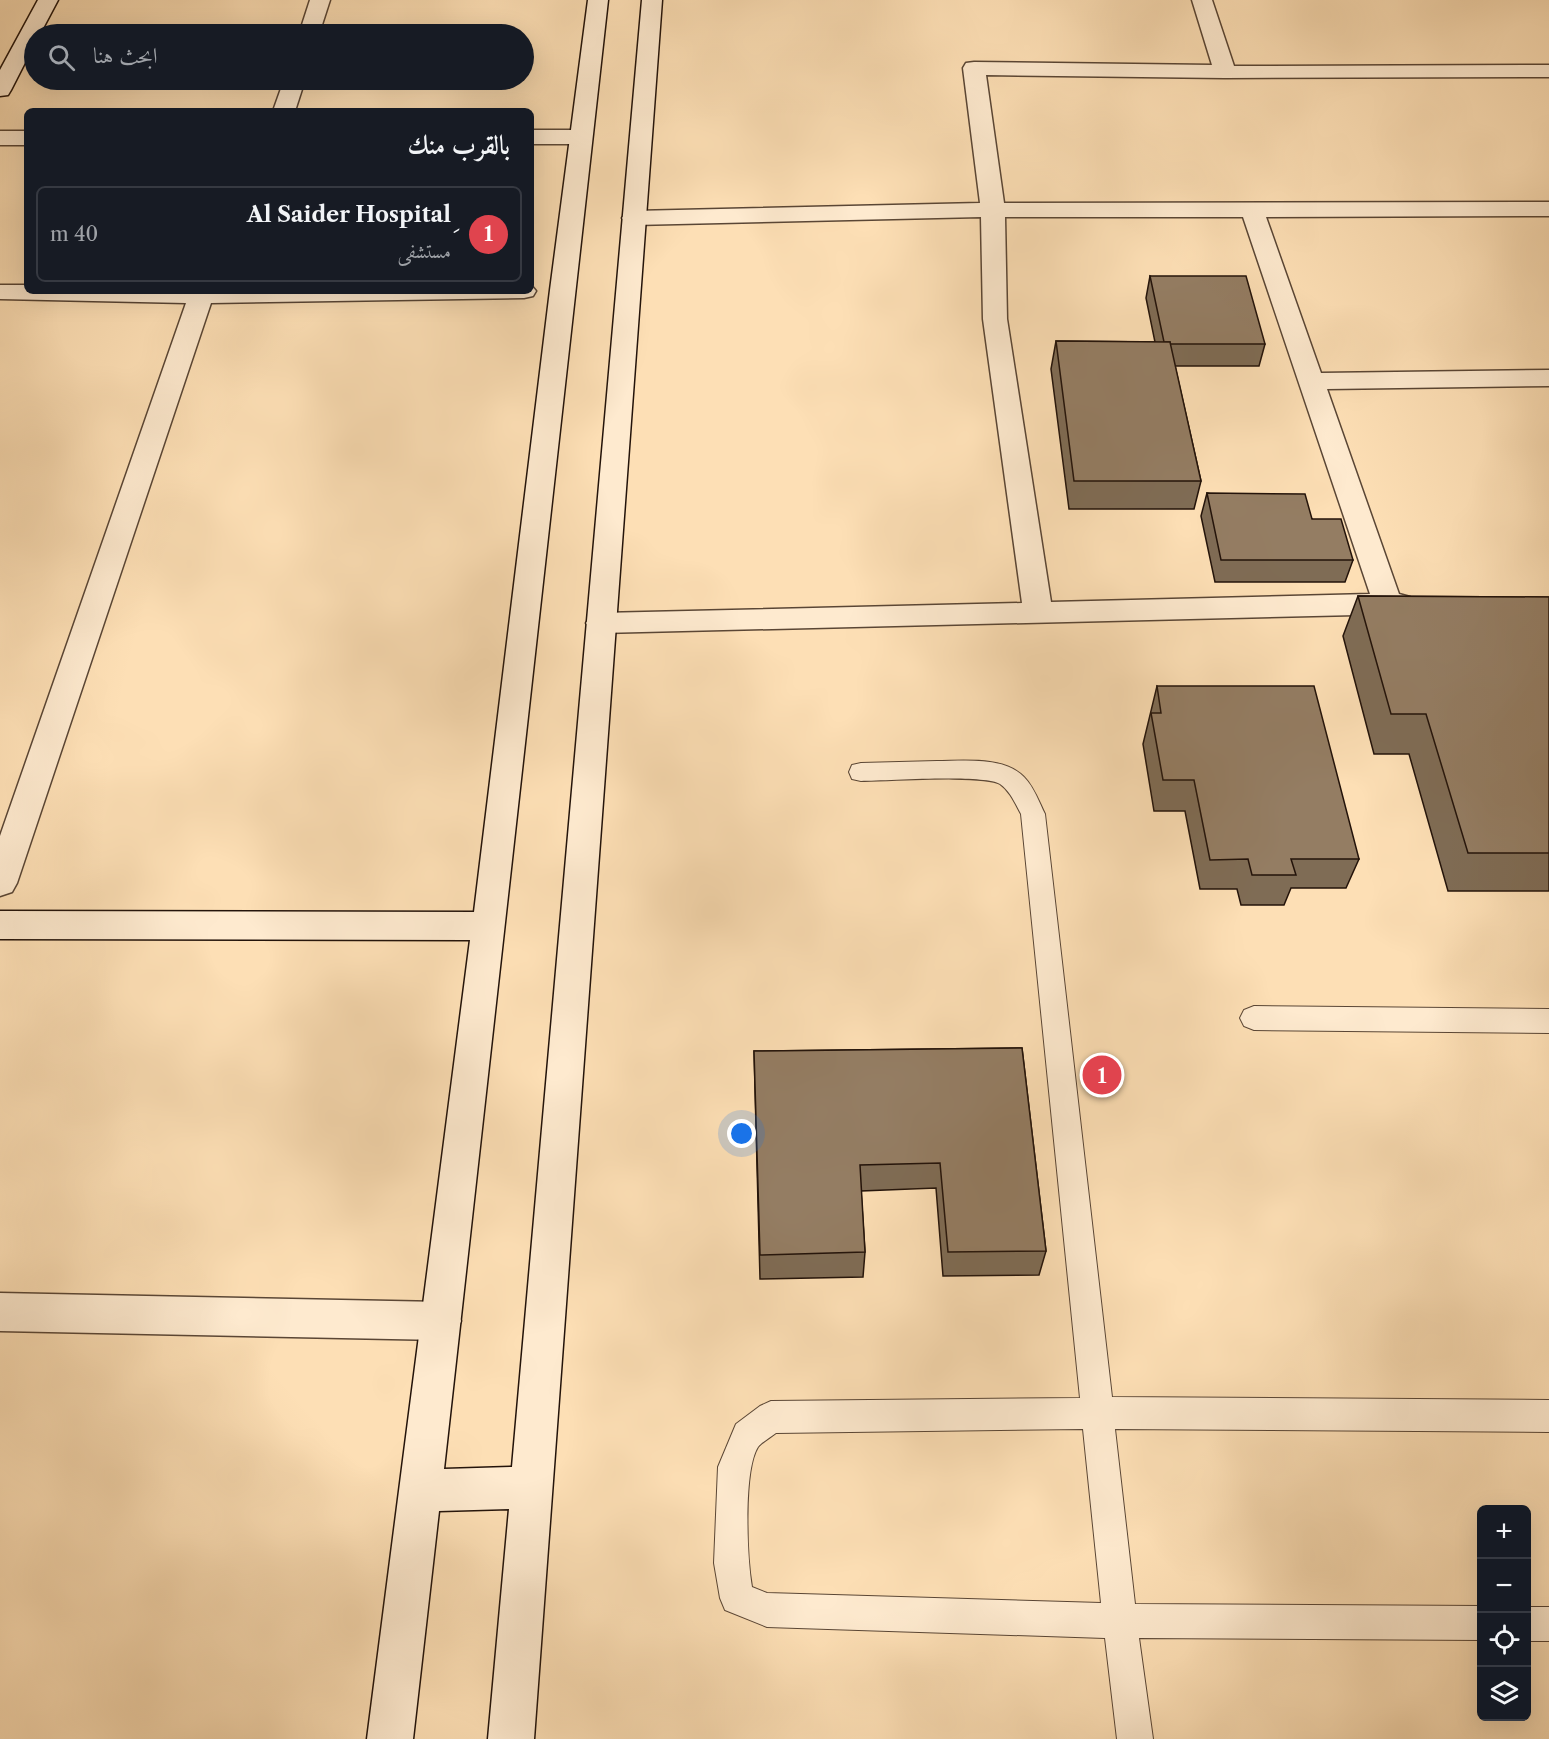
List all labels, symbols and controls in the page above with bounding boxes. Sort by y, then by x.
search box [24,24,534,90]
icon: search [45,41,78,74]
text: ابحث هنا [93,42,158,69]
text: بالقرب منك [407,129,510,161]
text: ِAl Saider Hospital [247,201,451,228]
text: 40 m [50,222,98,246]
text: 1 [484,222,493,246]
text: مستشفى [398,239,451,263]
pin: 1 [1082,1052,1122,1098]
your location [727,1119,756,1148]
map controls [1477,1505,1531,1721]
button: + [1477,1505,1531,1559]
button: − [1477,1559,1531,1613]
button: locate [1477,1613,1531,1667]
button: layers [1477,1667,1531,1721]

